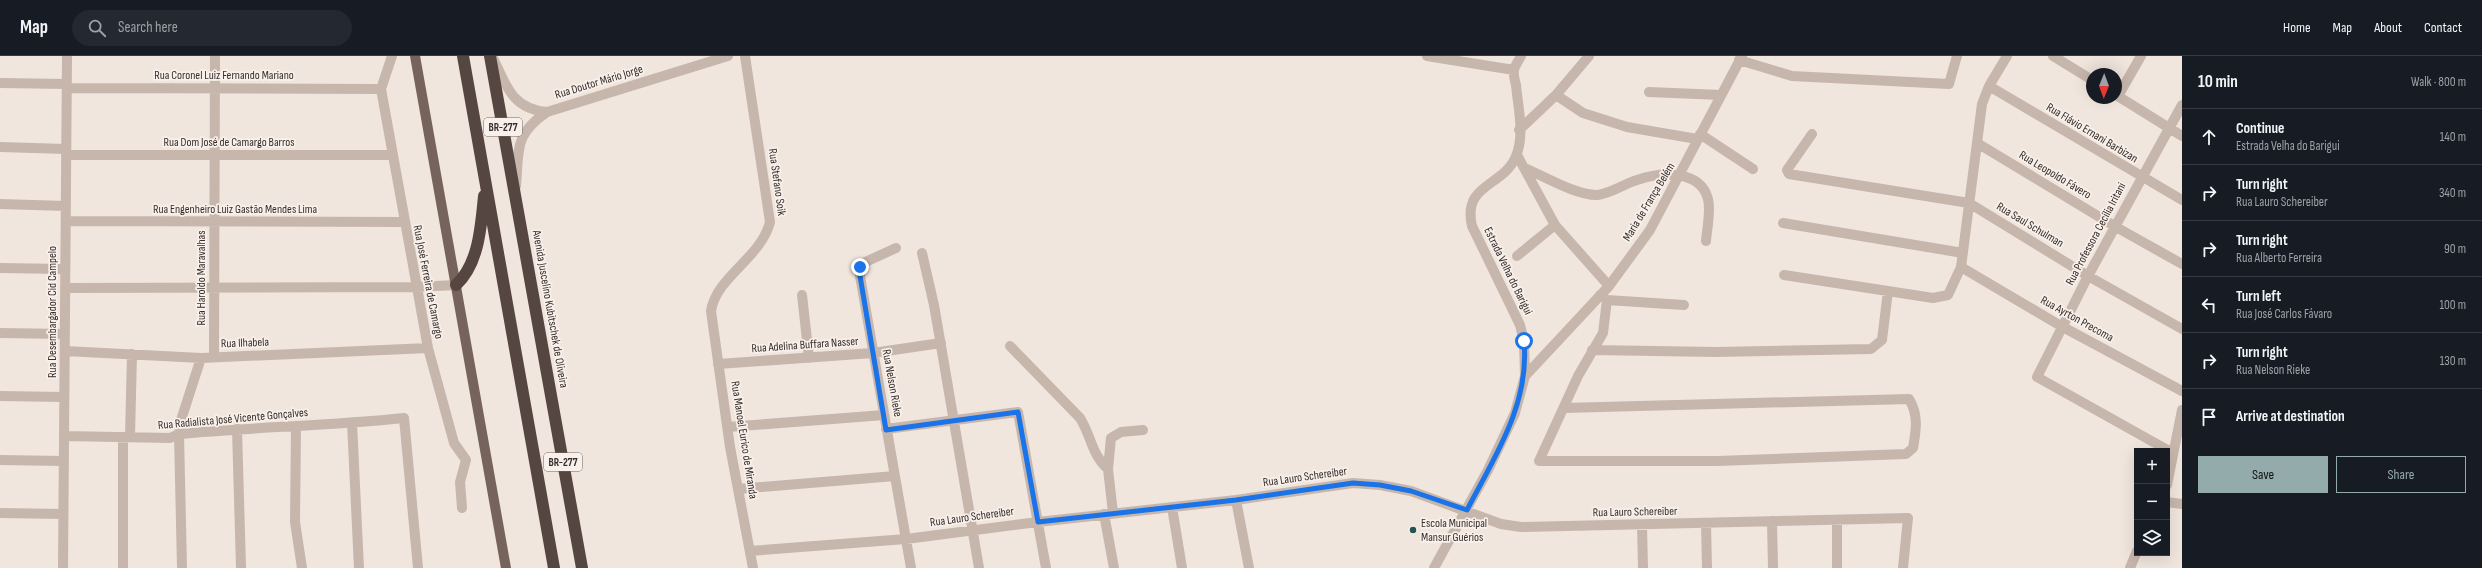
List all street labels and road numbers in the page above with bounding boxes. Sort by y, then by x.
street label: Rua Doutor Mário Jorge [553,61,645,103]
street label: Rua Coronel Luiz Fernando Mariano [154,68,294,83]
street label: Rua Flávio Ernani Barbizan [2043,100,2141,166]
road number: BR-277 [484,118,522,136]
street label: Rua Dom José de Camargo Barros [163,135,295,150]
street label: Rua Stefano Soik [765,148,789,217]
street label: Rua Leopoldo Fávero [2016,148,2094,202]
street label: Maria de França Belém [1620,160,1679,244]
street label: Rua Professora Cecília Iritani [2063,180,2129,288]
street label: Rua Saul Schulman [1994,199,2066,251]
street label: Rua Engenheiro Luiz Gastão Mendes Lima [153,202,317,217]
street label: Rua José Ferreira de Camargo [410,224,446,340]
street label: Estrada Velha do Barigui [1480,225,1536,317]
street label: Avenida Juscelino Kubitschek de Oliveira [529,228,571,389]
street label: Rua Haroldo Maravalhas [194,230,209,326]
street label: Rua Desembargador Cid Campelo [45,246,60,378]
street label: Rua Ayrton Precoma [2038,293,2116,345]
street label: Rua Adelina Buffara Nasser [751,334,860,356]
street label: Rua Ilhabela [221,335,270,351]
street label: Rua Nelson Rieke [879,348,905,418]
street label: Rua Manoel Eurico de Miranda [727,380,761,500]
street label: Rua Radialista José Vicente Gonçalves [157,405,309,433]
road number: BR-277 [544,453,582,471]
street label: Rua Lauro Schereiber [1262,464,1349,490]
street label: Rua Lauro Schereiber [929,504,1016,530]
street label: Rua Lauro Schereiber [1592,504,1678,520]

